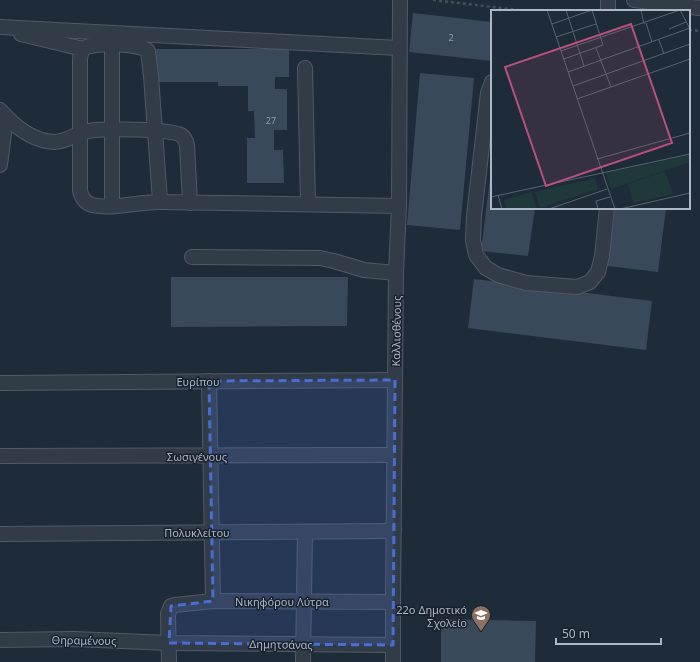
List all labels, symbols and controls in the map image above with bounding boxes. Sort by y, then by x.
inset map [491,10,690,209]
house number: 2 [448,31,454,44]
house number: 27 [266,114,276,127]
street label: Καλλισθένους [388,295,404,367]
street label: Ευρίπου [176,374,220,389]
street label: Σωσιγένους [167,449,227,464]
street label: Πολυκλείτου [164,525,230,540]
street label: Νικηφόρου Λύτρα [235,594,329,609]
place label: 22ο Δημοτικό Σχολείο [396,602,467,630]
school or university icon: 22ο Δημοτικό Σχολείο [470,604,492,632]
scale bar [556,620,661,646]
text: 50 m [562,625,590,642]
street label: Θηραμένους [52,632,116,648]
street label: Δημητσάνας [249,636,313,652]

